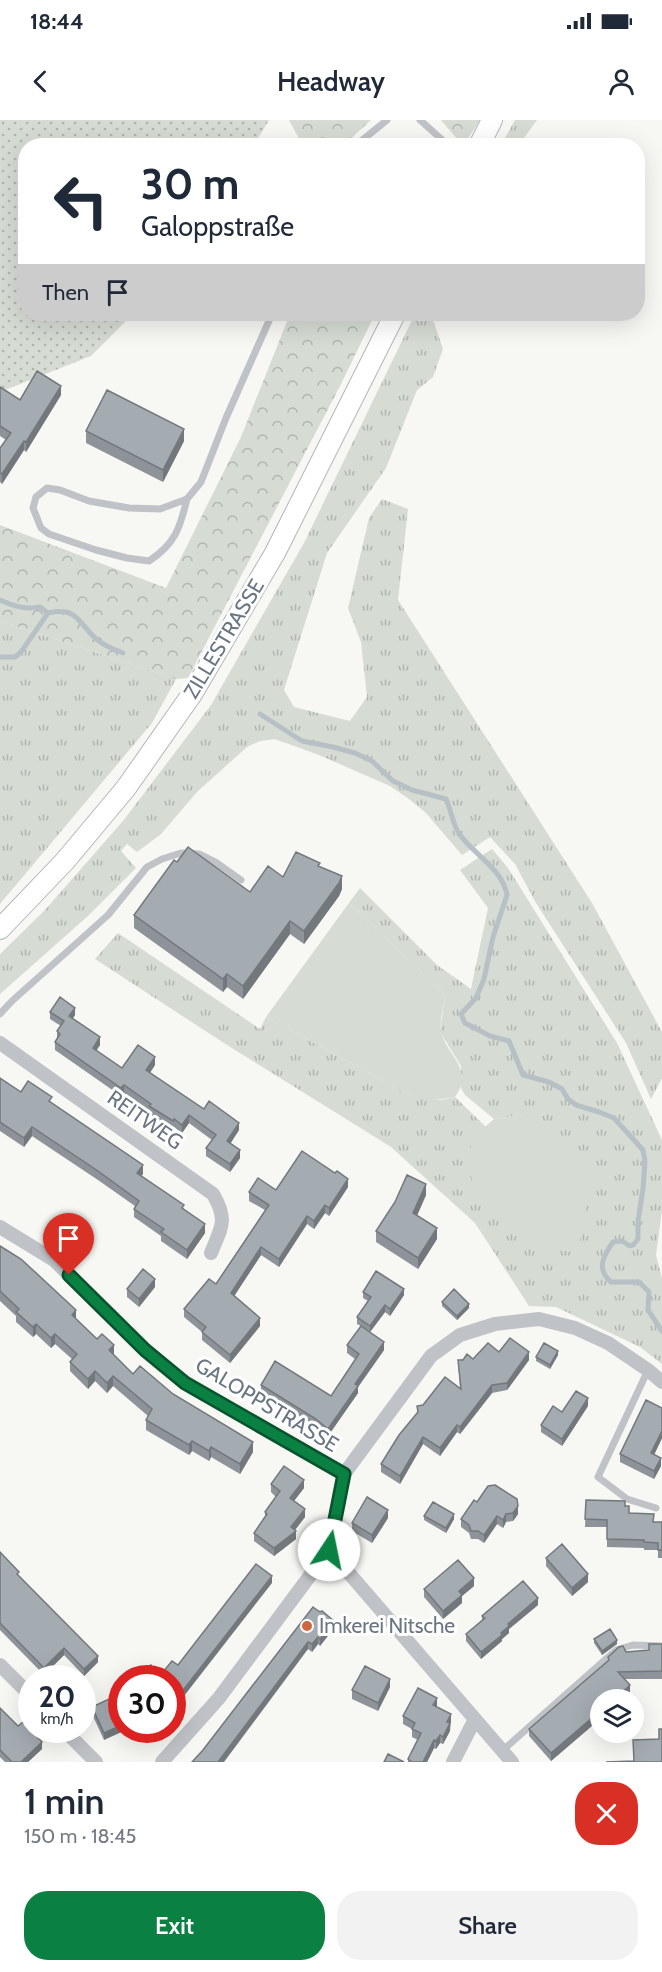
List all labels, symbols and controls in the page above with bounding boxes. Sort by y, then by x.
text: 18:44 [30,8,84,35]
icon: back [24,65,57,98]
text: Headway [277,65,385,98]
icon: person [605,65,638,98]
text: 30 m [141,158,239,210]
icon: left [42,162,120,240]
text: Galoppstraße [141,210,294,243]
icon: arrive [101,276,134,309]
text: Then [42,279,89,306]
street label: ZILLESTRASSE [178,575,269,703]
street label: REITWEG [103,1085,188,1155]
pin [43,1213,94,1275]
icon: arrive [52,1222,85,1255]
street label: GALOPPSTRASSE [191,1352,343,1457]
position arrow [297,1518,361,1582]
place label: Imkerei Nitsche [319,1613,455,1638]
marker: Imkerei Nitsche [300,1619,314,1633]
speed limit sign: 30 [108,1665,186,1743]
text: 20 [38,1678,76,1715]
map controls [590,1689,644,1743]
button: layers [590,1689,644,1743]
text: km/h [41,1710,73,1728]
text: 1 min [24,1779,104,1823]
button: close [575,1782,638,1845]
text: 150 m · 18:45 [24,1824,136,1848]
button: Exit [24,1891,325,1960]
button: Share [337,1891,638,1960]

